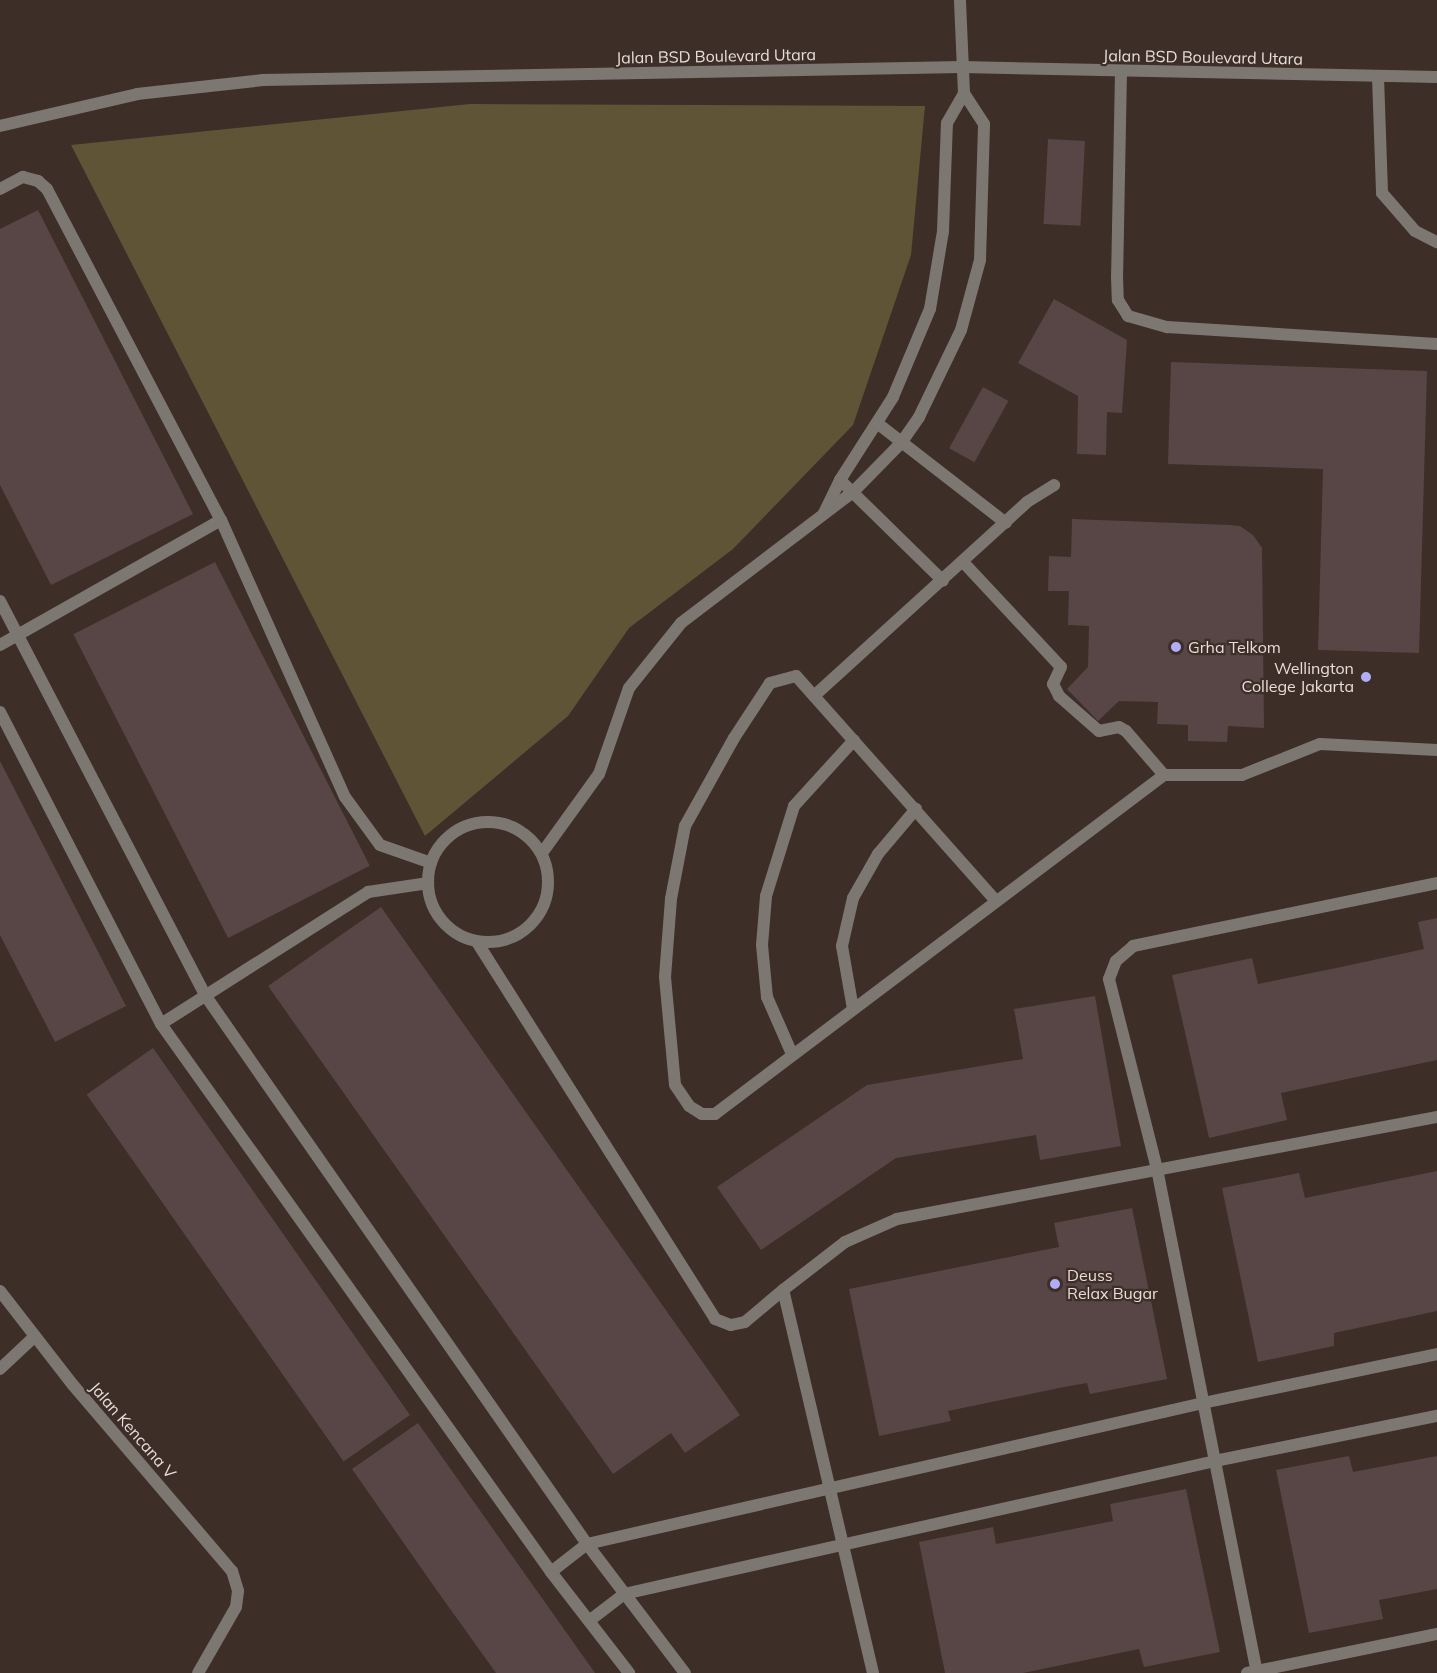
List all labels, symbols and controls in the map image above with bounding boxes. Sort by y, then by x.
street label: Jalan BSD Boulevard Utara [616,45,816,67]
street label: Jalan BSD Boulevard Utara [1103,46,1303,68]
place label: Grha Telkom [1188,637,1281,657]
marker: Grha Telkom [1169,640,1183,654]
place label: Wellington College Jakarta [1242,658,1354,696]
marker: Wellington College Jakarta [1359,670,1373,684]
place label: Deuss Relax Bugar [1067,1265,1158,1303]
marker: Deuss Relax Bugar [1048,1277,1062,1291]
street label: Jalan Kencana V [86,1378,180,1482]

